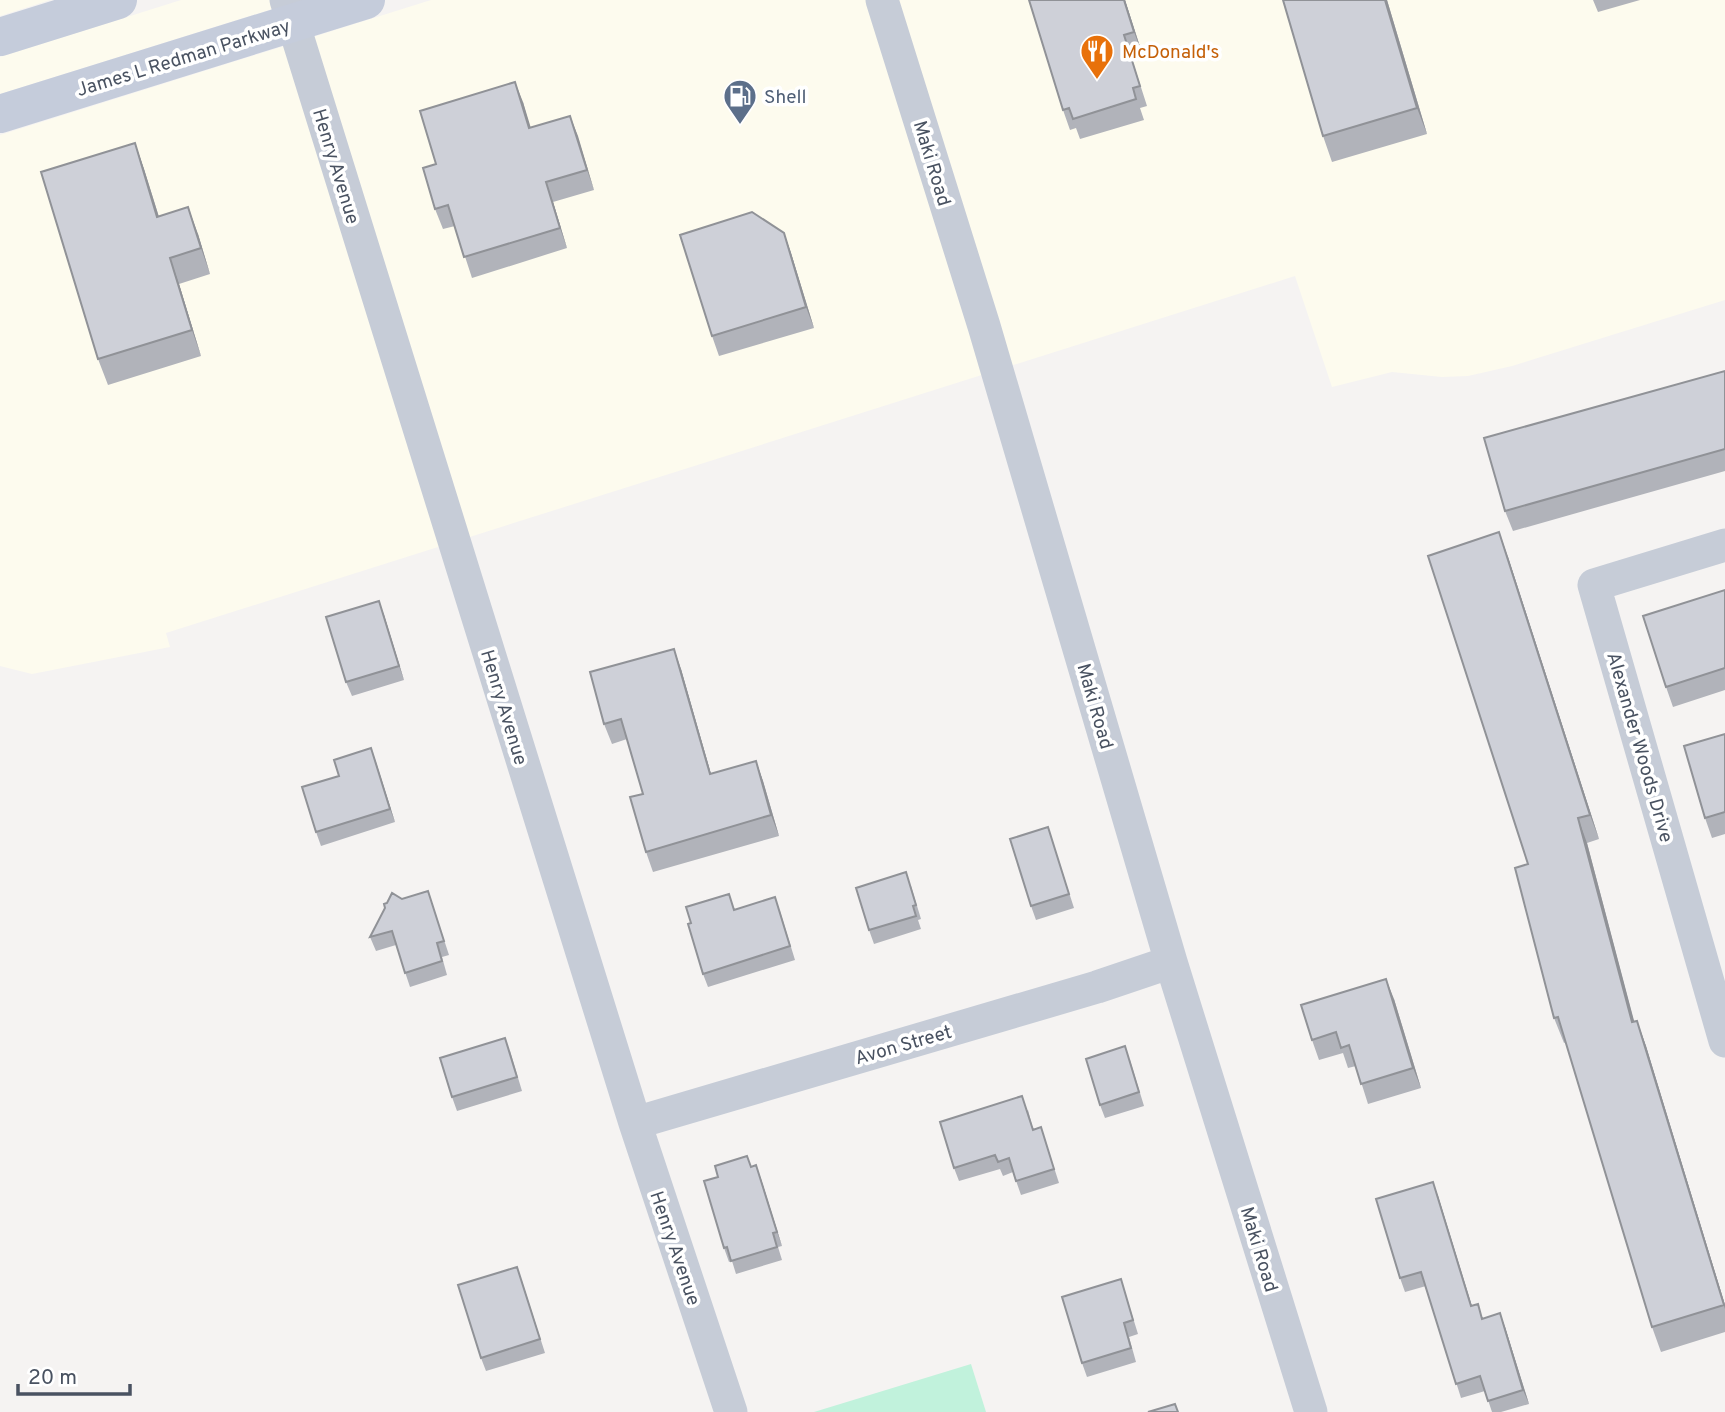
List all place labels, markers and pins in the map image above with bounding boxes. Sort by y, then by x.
restaurant icon: McDonald's [1078,32,1116,81]
place label: McDonald's [1122,41,1220,65]
fuel station icon: Shell [721,77,759,126]
place label: Shell [764,86,807,110]

